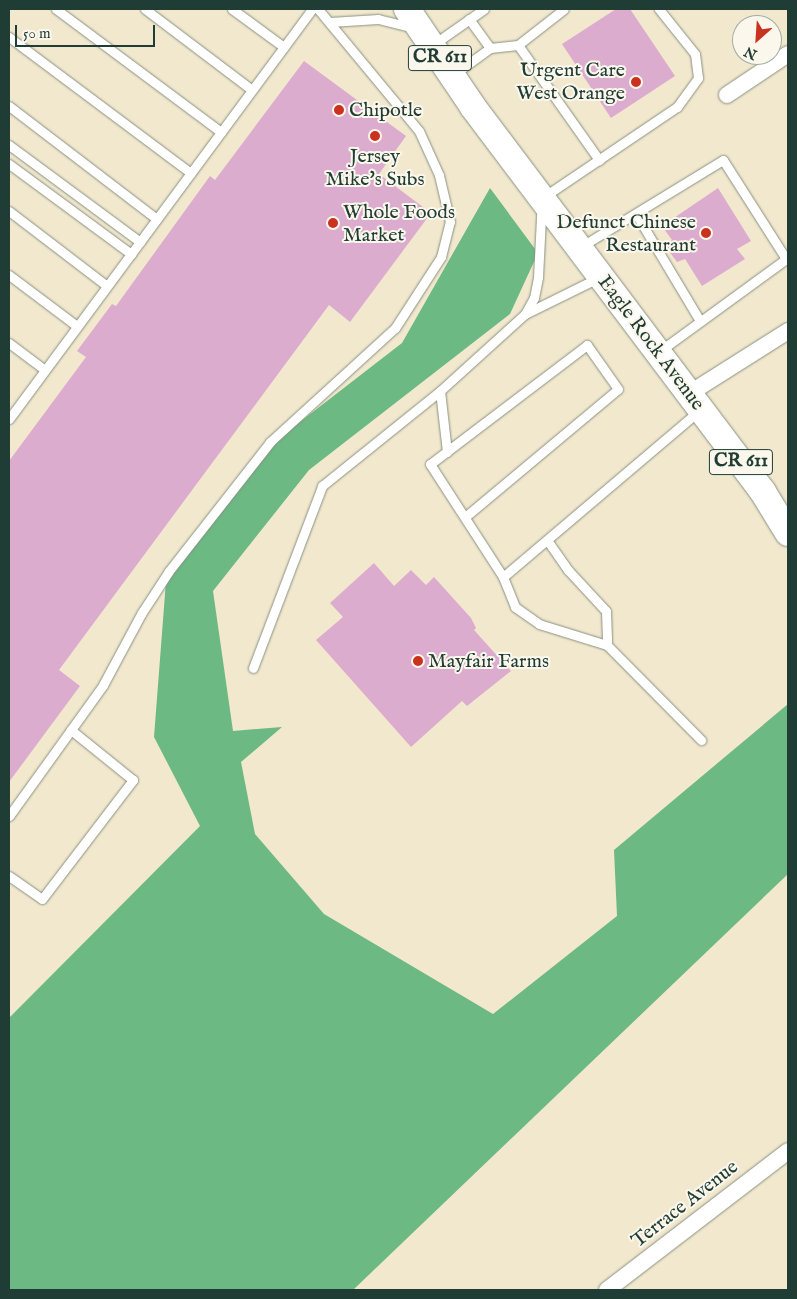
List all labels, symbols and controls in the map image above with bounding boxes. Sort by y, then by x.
scale bar [18,15,158,47]
north arrow [732,15,782,65]
text: 50 m [23,24,51,43]
road number: CR 611 [408,42,472,74]
text: N [741,42,760,63]
place label: Urgent Care West Orange [516,58,625,105]
marker: Urgent Care West Orange [629,75,643,89]
place label: Chipotle [349,98,422,122]
marker: Chipotle [333,104,345,116]
marker: Jersey Mike's Subs [369,130,381,142]
place label: Jersey Mike's Subs [325,144,425,191]
place label: Whole Foods Market [343,200,455,247]
place label: Defunct Chinese Restaurant [556,210,696,257]
marker: Whole Foods Market [327,217,339,229]
marker: Defunct Chinese Restaurant [700,227,712,239]
street label: Eagle Rock Avenue [592,271,710,415]
road number: CR 611 [708,446,774,478]
place label: Mayfair Farms [428,649,549,673]
marker: Mayfair Farms [412,655,424,667]
street label: Terrace Avenue [627,1155,743,1253]

